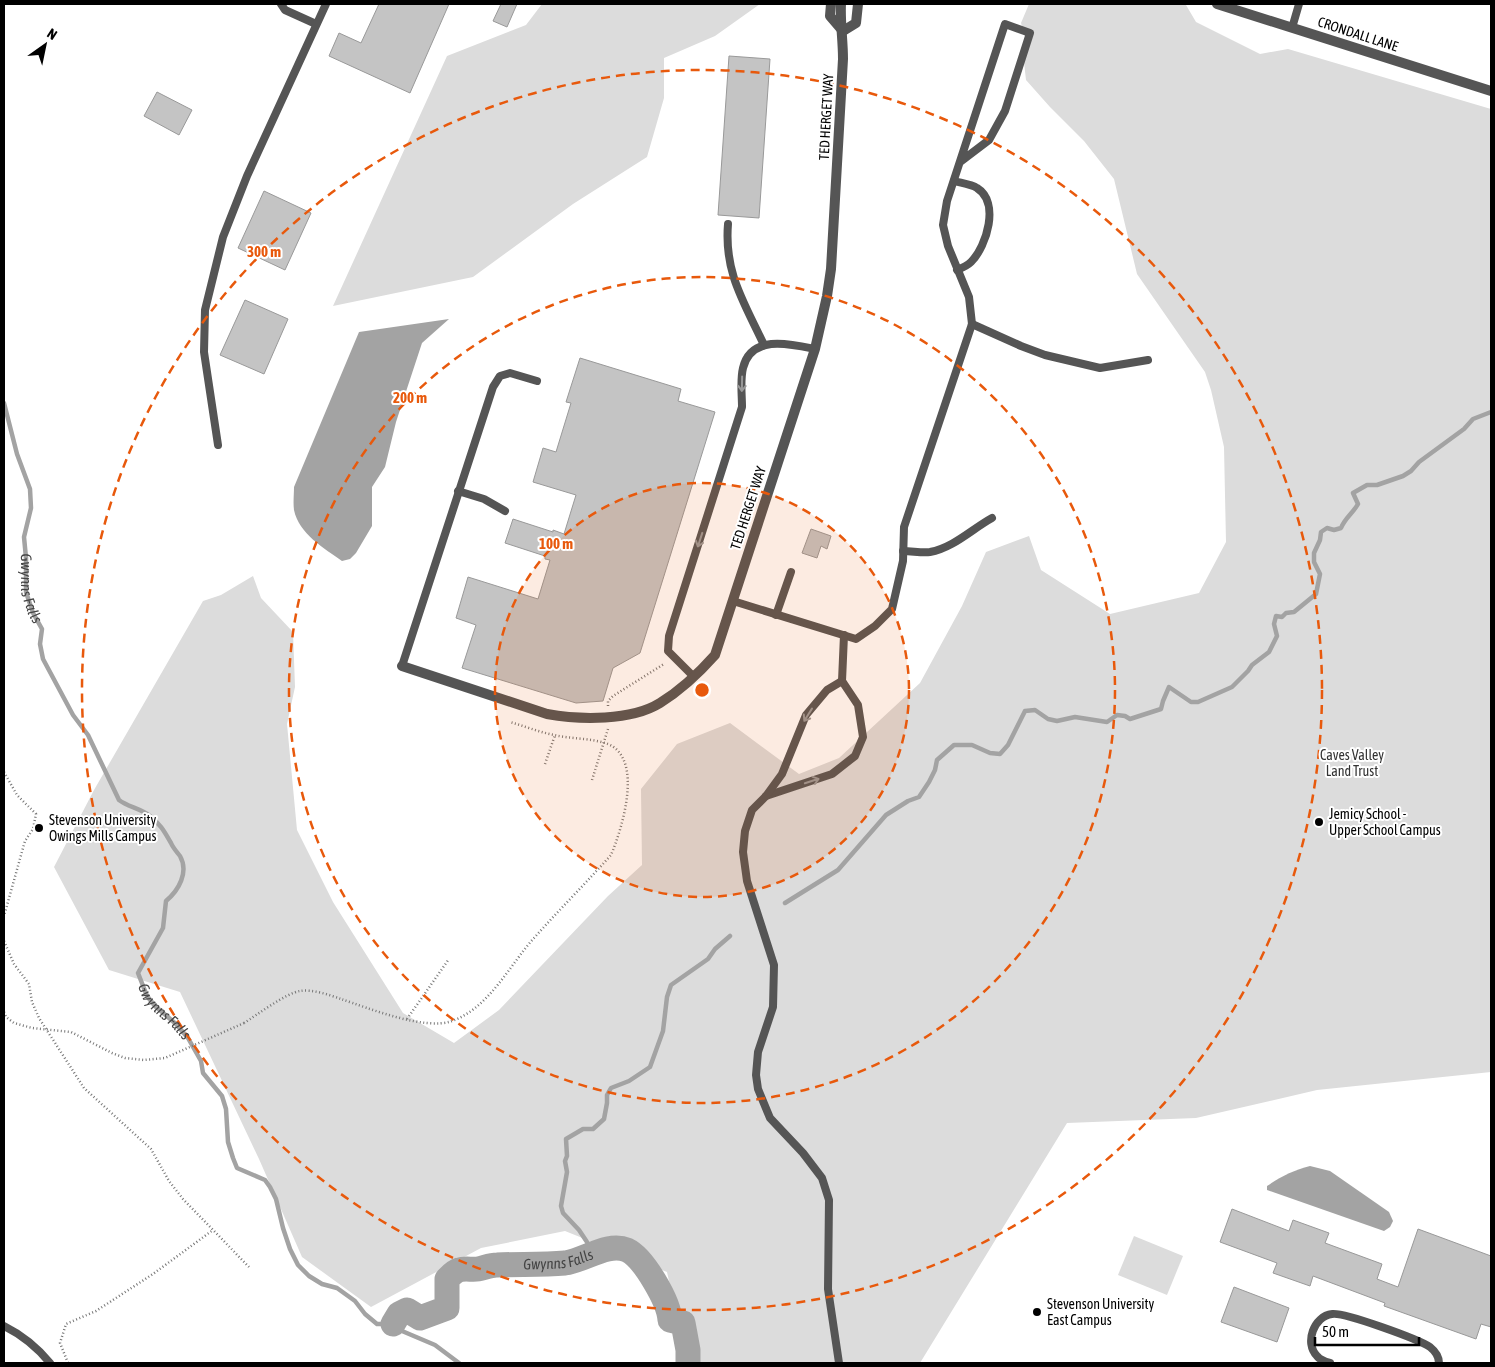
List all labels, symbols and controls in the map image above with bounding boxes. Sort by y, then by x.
street label: CRONDALL LANE [1316,13,1400,55]
north arrow [20,20,70,70]
text: N [44,25,60,43]
street label: TED HERGET WAY [816,73,836,161]
text: 300 m [247,243,281,260]
one-way arrow [737,376,747,392]
text: 200 m [393,389,427,406]
street label: TED HERGET WAY [727,464,769,552]
one-way arrow [694,532,704,548]
text: 100 m [539,535,573,552]
water label: Gwynns Falls [18,553,46,626]
centre of rings [693,681,711,699]
one-way arrow [803,707,813,721]
park label: Caves Valley Land Trust [1320,747,1384,779]
one-way arrow [804,775,820,785]
place label: Jemicy School - Upper School Campus [1329,806,1441,838]
place label: Stevenson University Owings Mills Campus [49,812,157,844]
marker: Jemicy School - Upper School Campus [1313,816,1325,828]
marker: Stevenson University Owings Mills Campus [33,822,45,834]
water label: Gwynns Falls [135,981,195,1043]
water label: Gwynns Falls [523,1245,596,1272]
place label: Stevenson University East Campus [1047,1296,1155,1328]
marker: Stevenson University East Campus [1031,1306,1043,1318]
scale bar [1315,1314,1419,1346]
text: 50 m [1322,1323,1349,1340]

